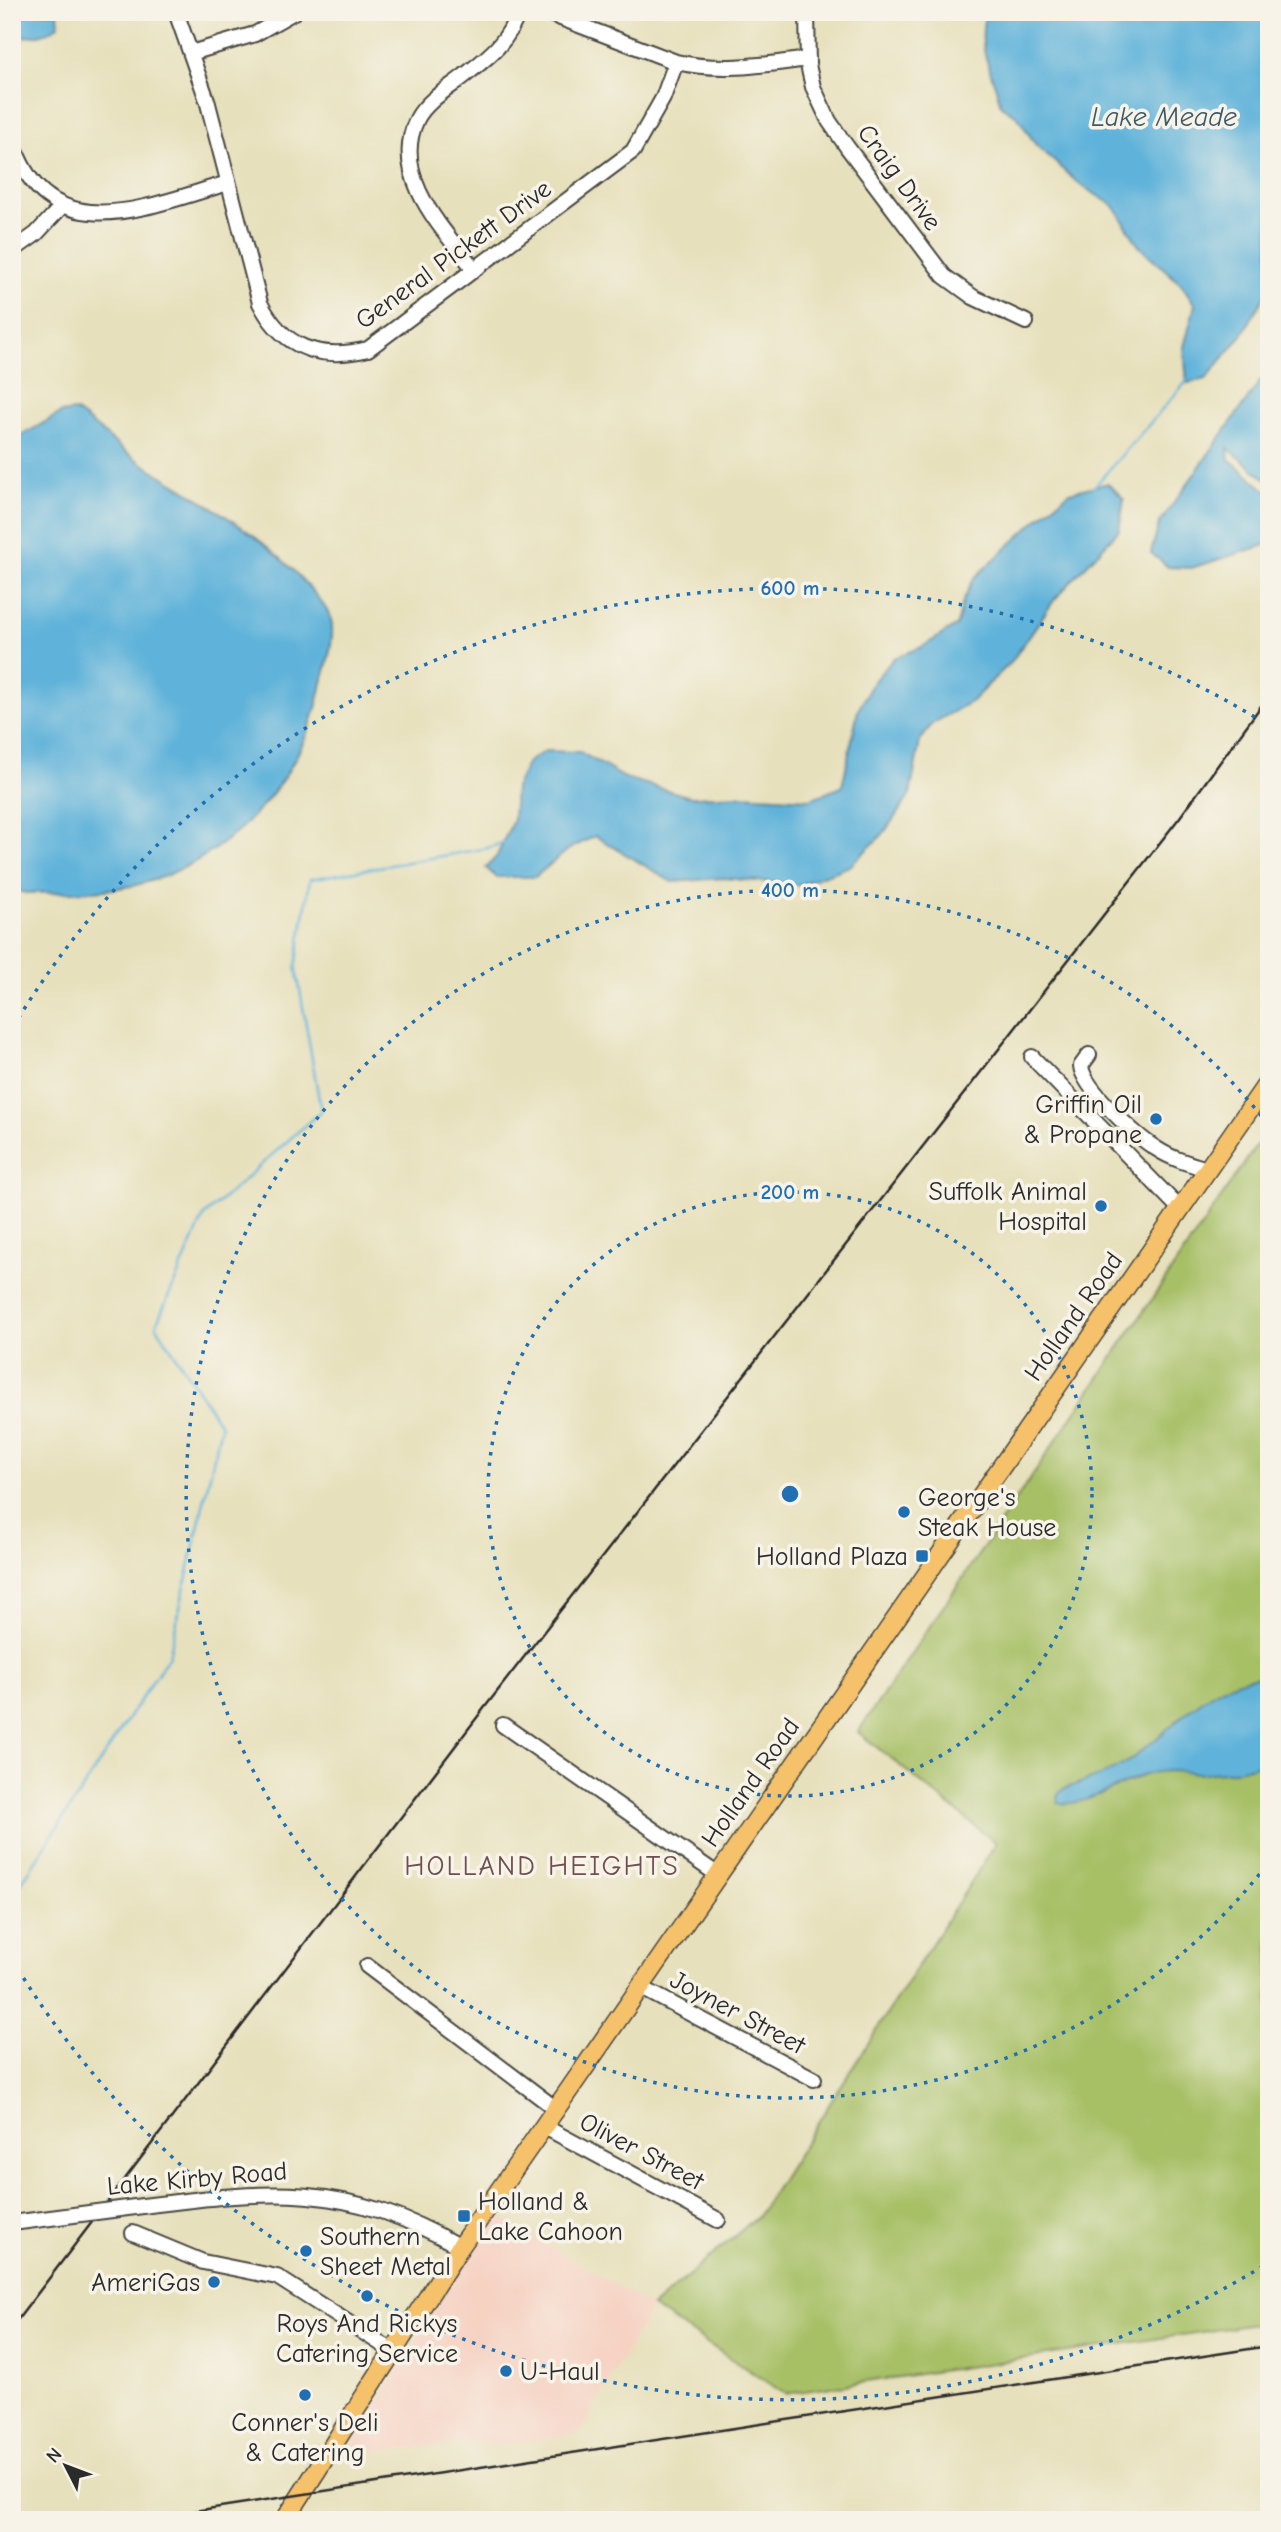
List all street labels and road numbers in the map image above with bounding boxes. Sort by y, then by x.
street label: Craig Drive [851,119,948,236]
street label: General Pickett Drive [350,174,557,336]
street label: Holland Road [1018,1246,1129,1387]
street label: Holland Road [695,1712,806,1853]
street label: Joyner Street [665,1965,812,2062]
street label: Oliver Street [575,2107,710,2198]
street label: Lake Kirby Road [106,2156,288,2202]

